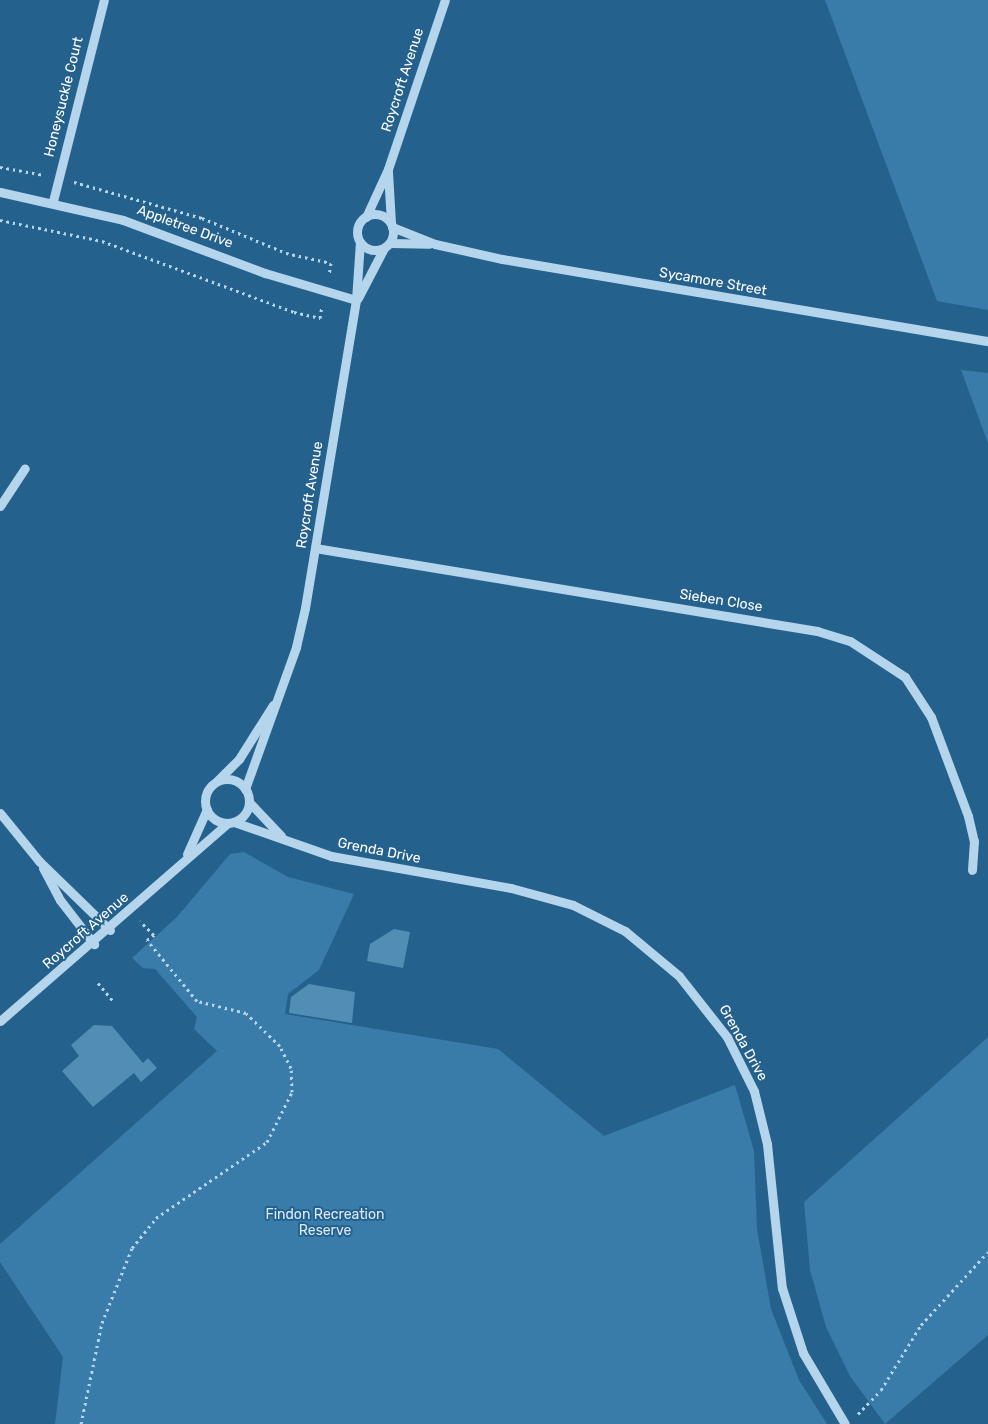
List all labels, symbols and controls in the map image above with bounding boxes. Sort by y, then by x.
street label: Roycroft Avenue [378,26,428,134]
street label: Honeysuckle Court [41,35,87,159]
street label: Appletree Drive [135,202,235,252]
street label: Sycamore Street [658,264,768,300]
street label: Roycroft Avenue [293,440,327,550]
street label: Sieben Close [678,586,764,616]
street label: Grenda Drive [336,835,422,867]
street label: Roycroft Avenue [40,889,132,973]
street label: Grenda Drive [715,1002,771,1084]
park label: Findon Recreation Reserve [265,1207,385,1240]

